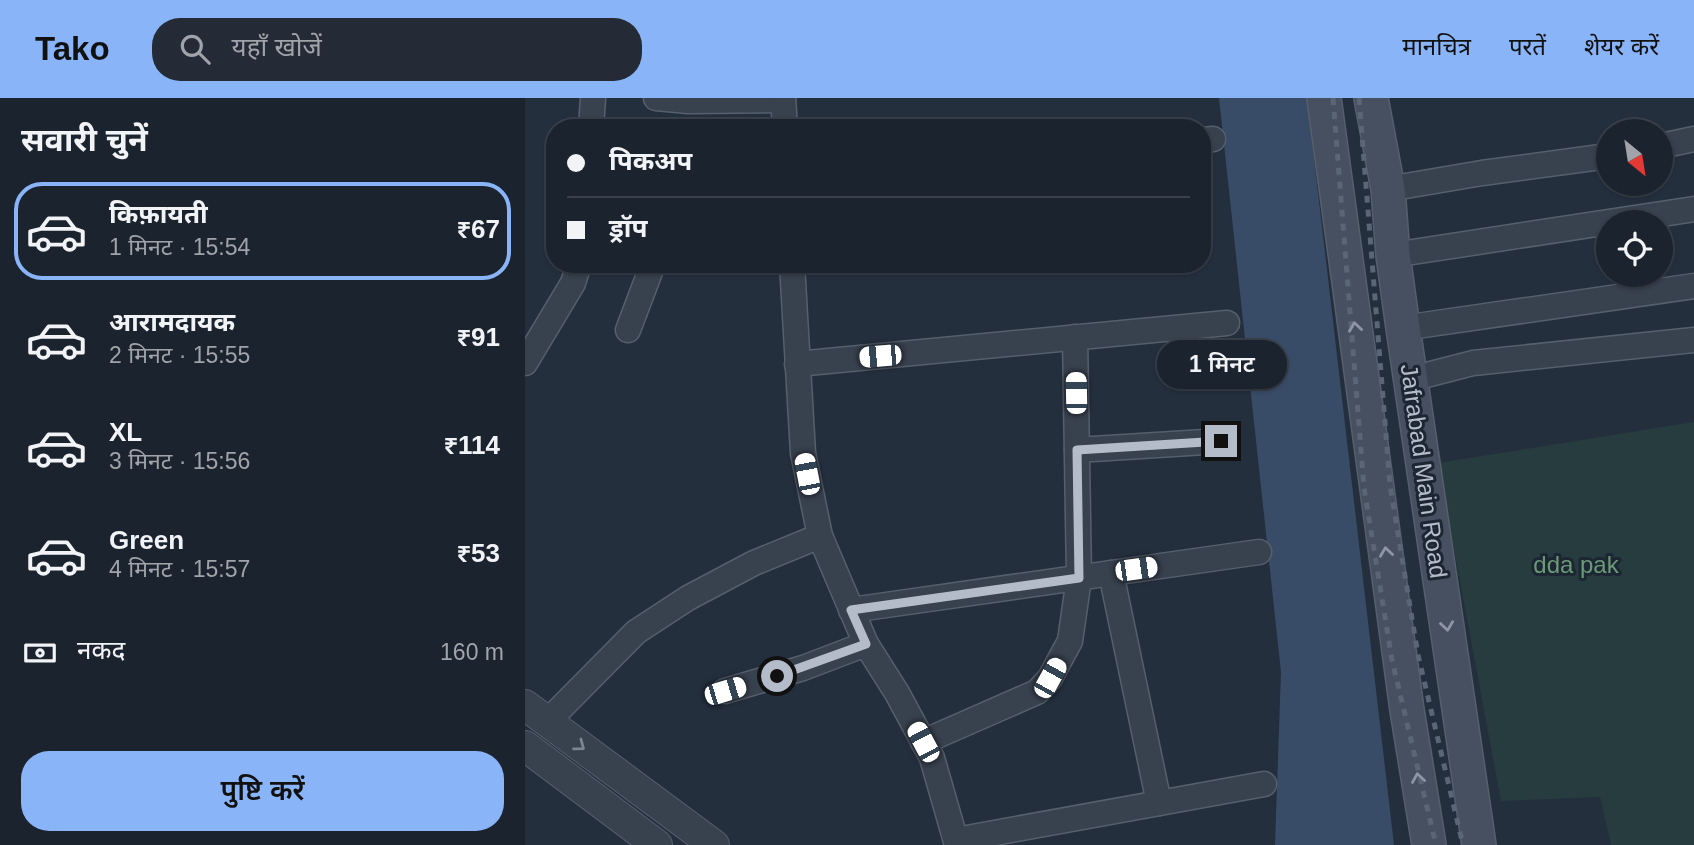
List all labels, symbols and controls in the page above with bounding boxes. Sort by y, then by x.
search box [152,18,642,81]
text: Tako [35,30,110,67]
icon: search [176,30,214,68]
text: यहाँ खोजें [232,32,322,62]
text: मानचित्र [1402,33,1471,60]
text: परतें [1509,33,1546,60]
text: शेयर करें [1584,33,1659,60]
north arrow [1596,119,1673,196]
map controls [1596,119,1673,287]
text: सवारी चुनें [21,122,148,158]
text: पिकअप [609,146,692,176]
text: किफ़ायती [109,199,208,229]
icon: car [25,200,88,263]
button: locate [1596,210,1673,287]
text: ड्रॉप [609,213,647,243]
text: ₹67 [456,214,500,244]
text: 1 मिनट · 15:54 [109,234,250,260]
text: आरामदायक [109,307,235,337]
icon: car [25,308,88,371]
one-way arrow [1348,321,1363,333]
text: ₹91 [456,322,500,352]
callout: 1 मिनट [1156,340,1286,388]
text: 2 मिनट · 15:55 [109,342,250,368]
car [859,344,902,368]
text: 1 मिनट [1189,351,1255,377]
street label: Jafrabad Main Road [1396,362,1452,580]
car [1066,372,1087,414]
icon: car [25,416,88,479]
text: XL [109,417,142,447]
route end [1205,425,1237,457]
text: ₹114 [443,430,500,460]
text: 3 मिनट · 15:56 [109,448,250,474]
car [793,451,822,497]
icon: car [25,524,88,587]
text: Green [109,525,184,555]
text: ₹53 [456,538,500,568]
one-way arrow [1378,546,1393,558]
park label: dda pak [1533,551,1620,578]
text: 4 मिनट · 15:57 [109,556,250,582]
car [1114,556,1159,582]
one-way arrow [1439,620,1454,632]
icon: cash [21,634,59,672]
text: नकद [77,635,125,665]
text: 160 m [440,639,504,665]
car [1031,655,1070,701]
route start [761,660,793,692]
car [702,675,749,707]
car [904,719,943,765]
one-way arrow [572,738,585,750]
button: पुष्टि करें [21,751,504,831]
one-way arrow [1411,772,1426,783]

